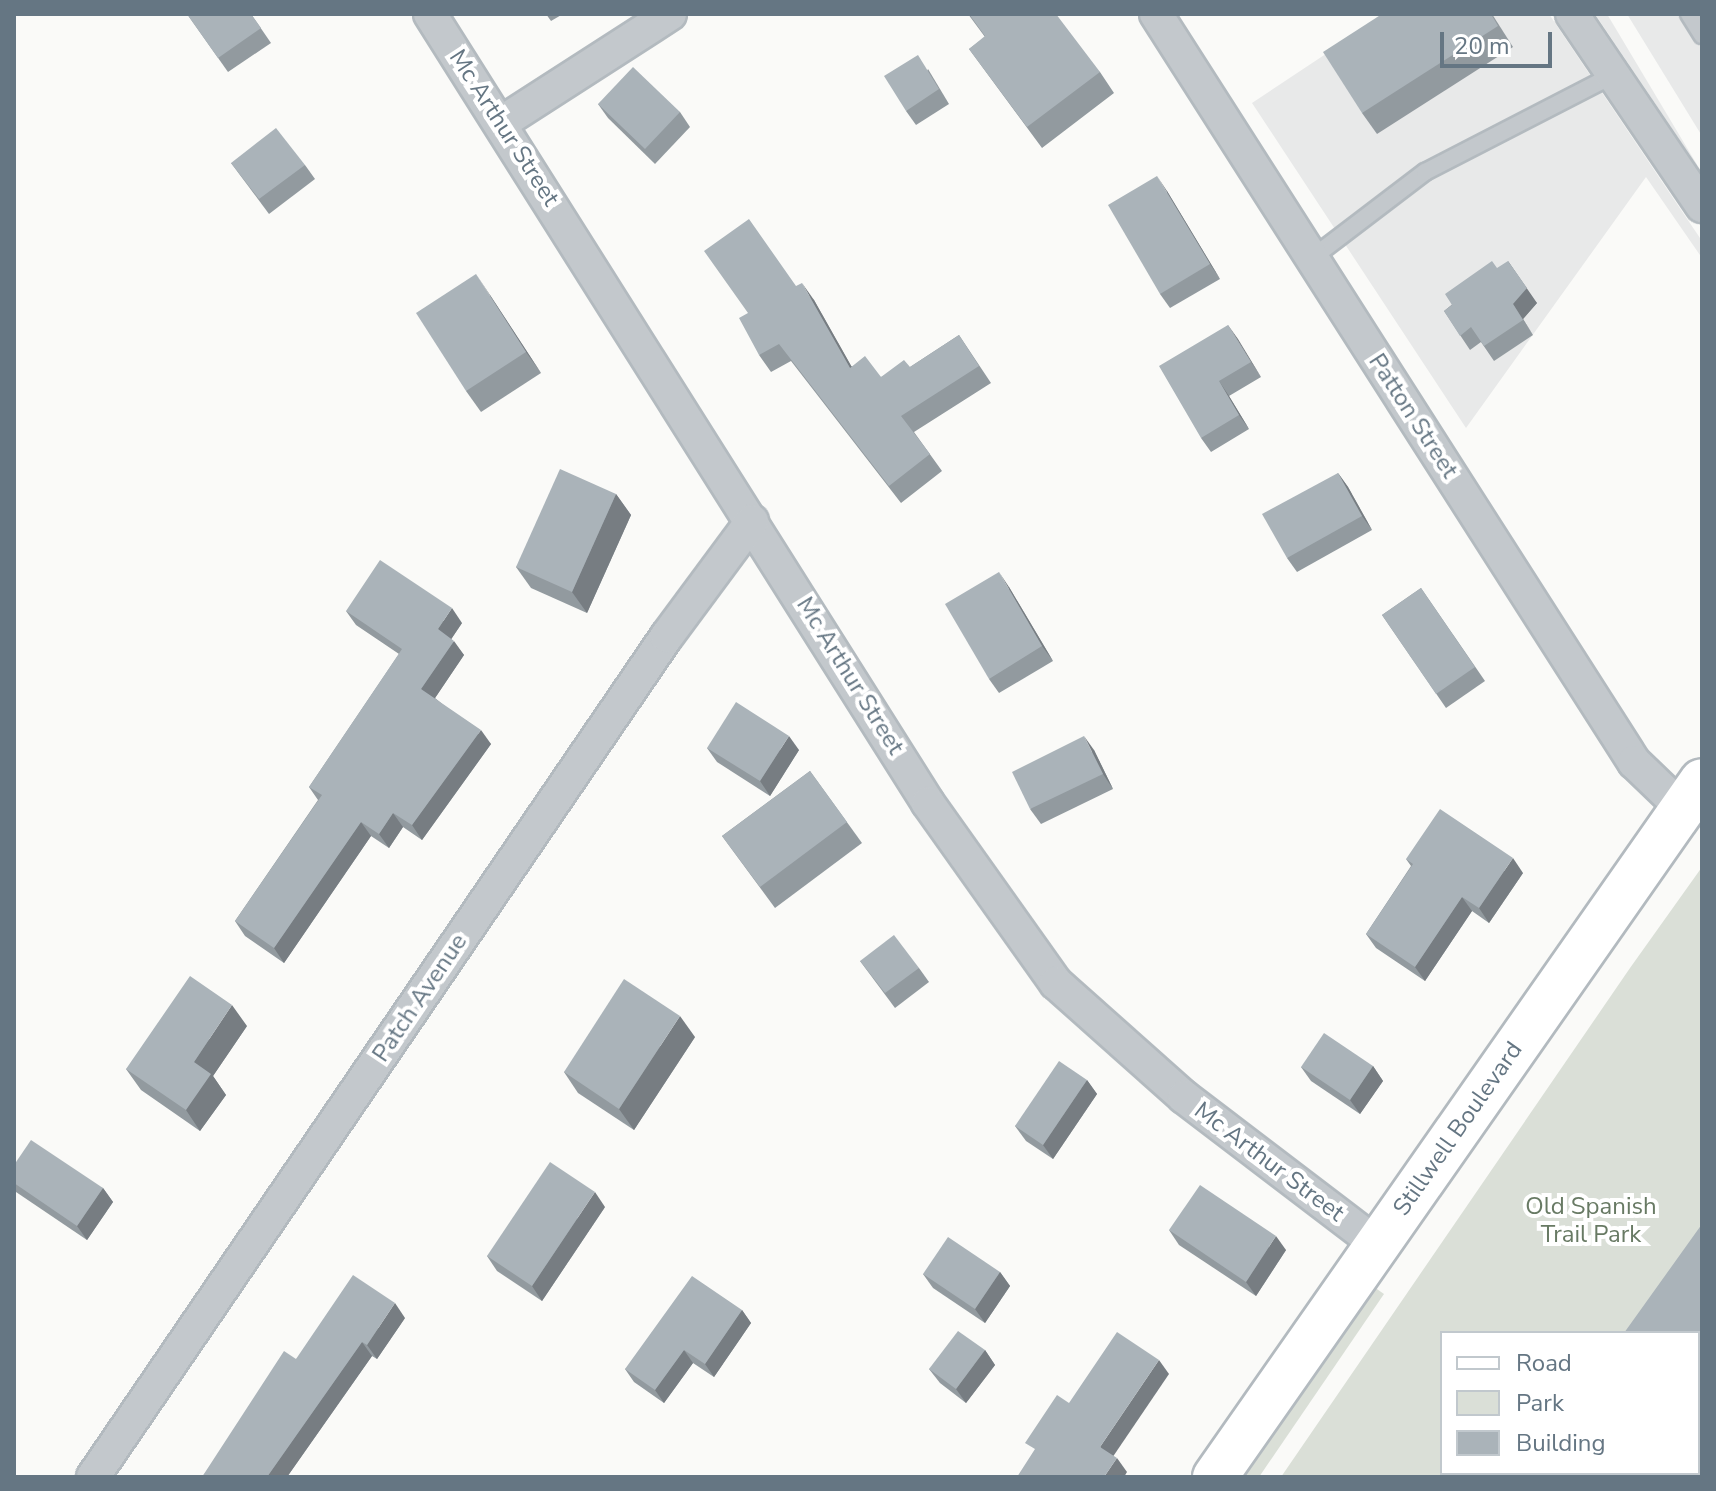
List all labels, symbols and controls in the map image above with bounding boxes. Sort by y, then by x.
scale bar [1444,16,1556,66]
text: 20 m [1454,30,1510,62]
street label: Mc Arthur Street [443,45,565,211]
street label: Patton Street [1362,348,1464,484]
street label: Mc Arthur Street [790,592,910,760]
street label: Patch Avenue [367,929,473,1067]
street label: Stillwell Boulevard [1387,1037,1529,1221]
street label: Mc Arthur Street [1188,1096,1350,1228]
park label: Old Spanish Trail Park [1525,1193,1657,1249]
legend [1440,1331,1700,1475]
text: Road [1516,1347,1572,1379]
text: Park [1516,1387,1564,1419]
text: Building [1516,1427,1606,1459]

